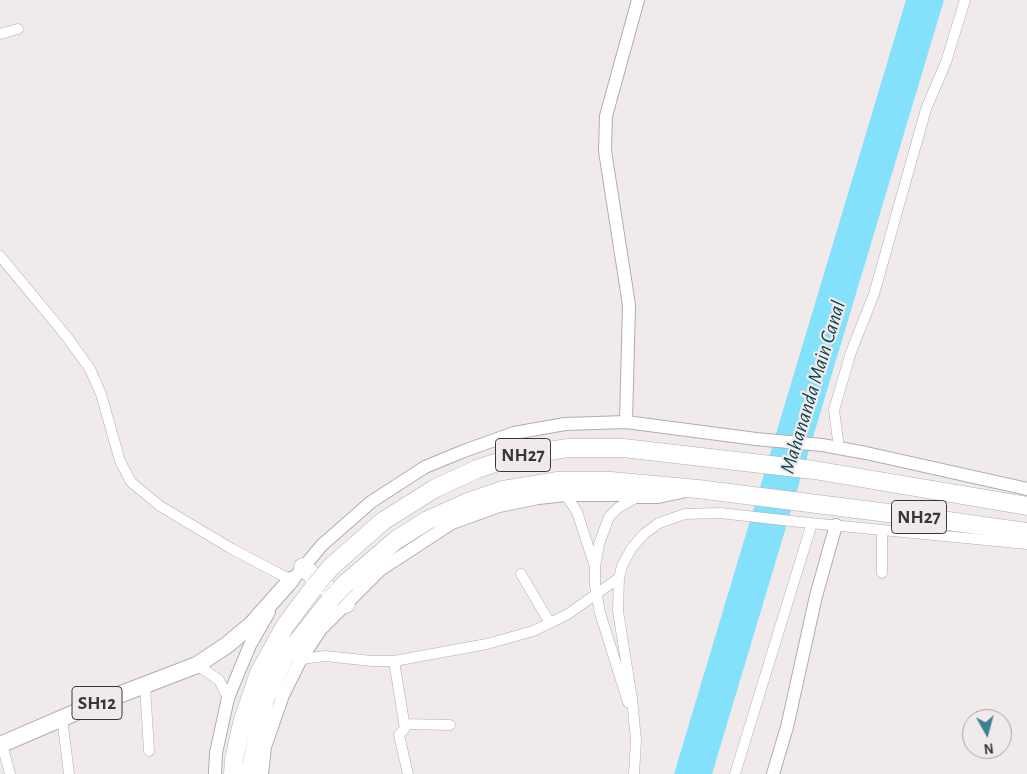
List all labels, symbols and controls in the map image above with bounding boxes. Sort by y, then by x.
water label: Mahananda Main Canal [775,297,851,477]
road number: NH27 [496,438,550,472]
road number: NH27 [892,501,946,534]
road number: SH12 [72,686,122,720]
north arrow [962,709,1012,759]
text: N [983,740,994,755]

